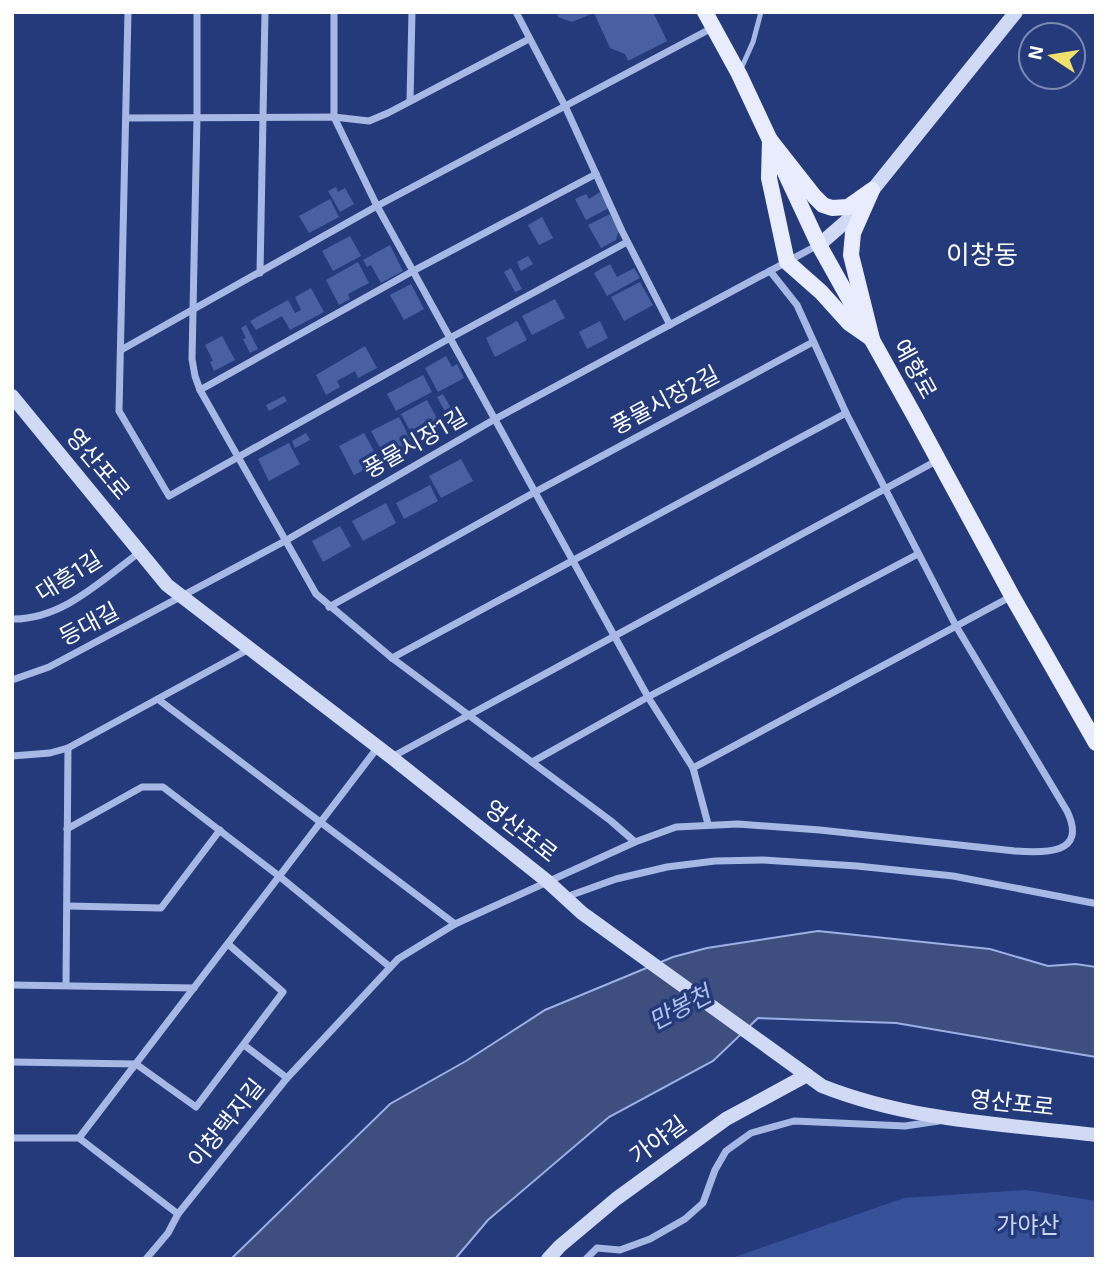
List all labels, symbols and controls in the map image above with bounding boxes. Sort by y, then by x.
north arrow [1017,21,1087,91]
text: N [1022,43,1048,61]
district label: 이창동 [946,238,1018,269]
street label: 예향로 [888,334,944,403]
street label: 풍물시장2길 [606,359,724,439]
street label: 풍물시장1길 [358,401,471,483]
street label: 영산포로 [61,422,137,505]
street label: 대흥1길 [30,544,107,606]
street label: 등대길 [54,596,123,650]
street label: 영산포로 [480,793,564,867]
water label: 만봉천 [643,977,718,1035]
street label: 이창택지길 [181,1072,269,1172]
street label: 영산포로 [969,1084,1056,1120]
street label: 가야길 [624,1109,691,1169]
park label: 가야산 [996,1210,1060,1238]

